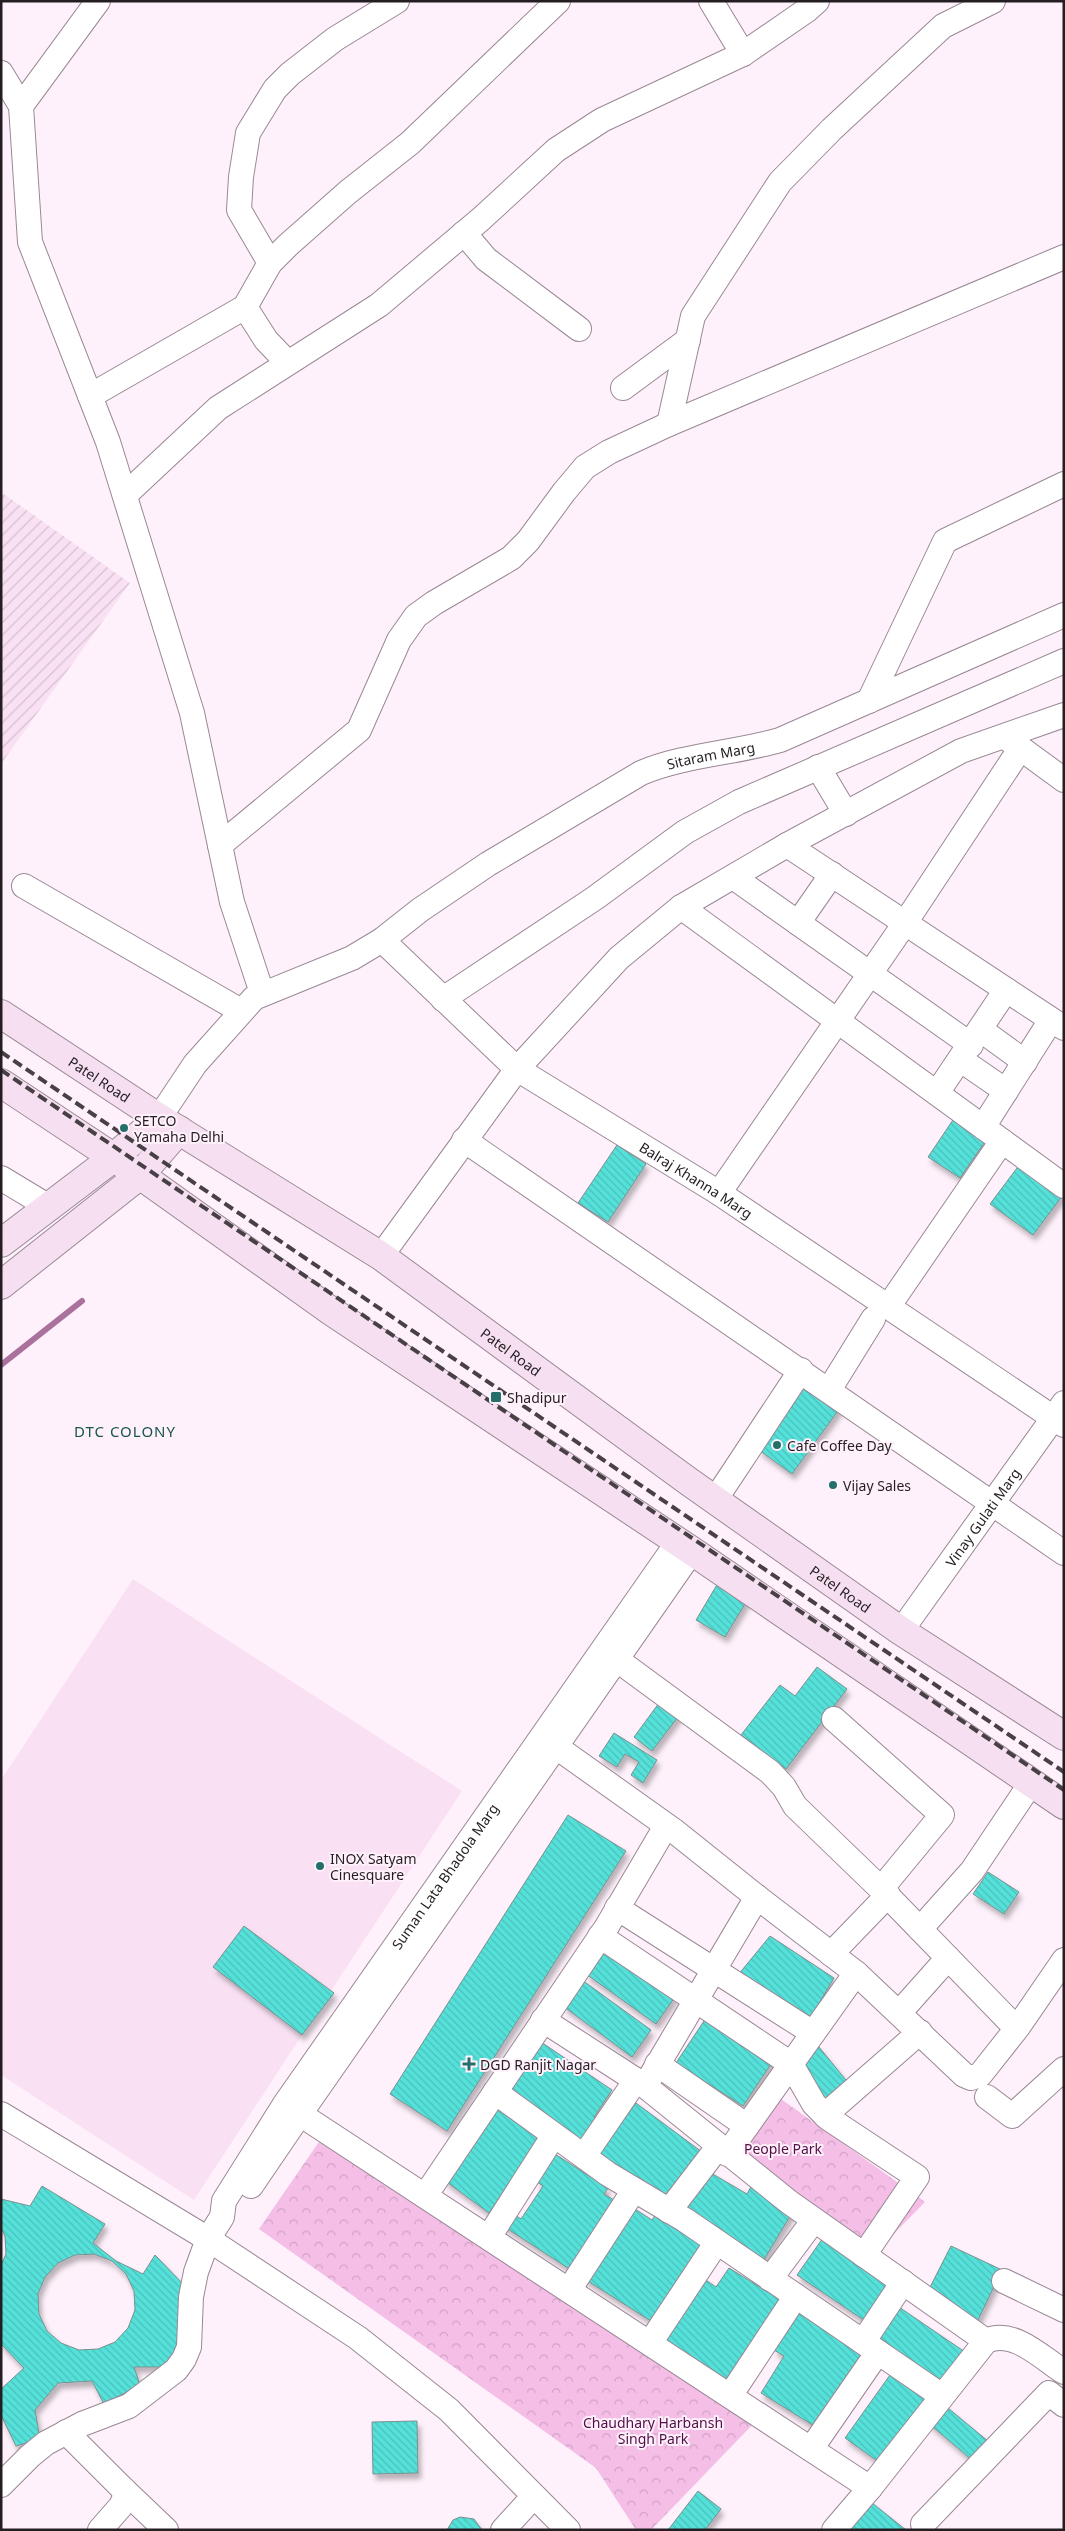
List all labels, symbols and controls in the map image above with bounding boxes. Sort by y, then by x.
street label: Sitaram Marg [665,737,756,773]
street label: Patel Road [65,1052,134,1106]
place label: SETCO Yamaha Delhi [134,1111,224,1146]
marker: SETCO Yamaha Delhi [118,1122,130,1134]
street label: Balraj Khanna Marg [636,1137,756,1223]
street label: Patel Road [477,1323,545,1380]
place label: Shadipur [507,1388,567,1407]
marker: Shadipur [489,1390,503,1404]
district label: DTC COLONY [74,1421,176,1441]
place label: Cafe Coffee Day [787,1436,893,1455]
marker: Cafe Coffee Day [771,1439,783,1451]
street label: Vinay Gulati Marg [941,1464,1024,1570]
place label: Vijay Sales [843,1476,911,1495]
marker: Vijay Sales [827,1479,839,1491]
street label: Patel Road [807,1561,875,1617]
street label: Suman Lata Bhadola Marg [387,1799,502,1953]
place label: INOX Satyam Cinesquare [330,1849,417,1884]
marker: INOX Satyam Cinesquare [314,1860,326,1872]
place label: DGD Ranjit Nagar [480,2055,596,2074]
marker: DGD Ranjit Nagar [462,2057,476,2071]
park label: People Park [744,2139,823,2158]
park label: Chaudhary Harbansh Singh Park [583,2413,723,2448]

